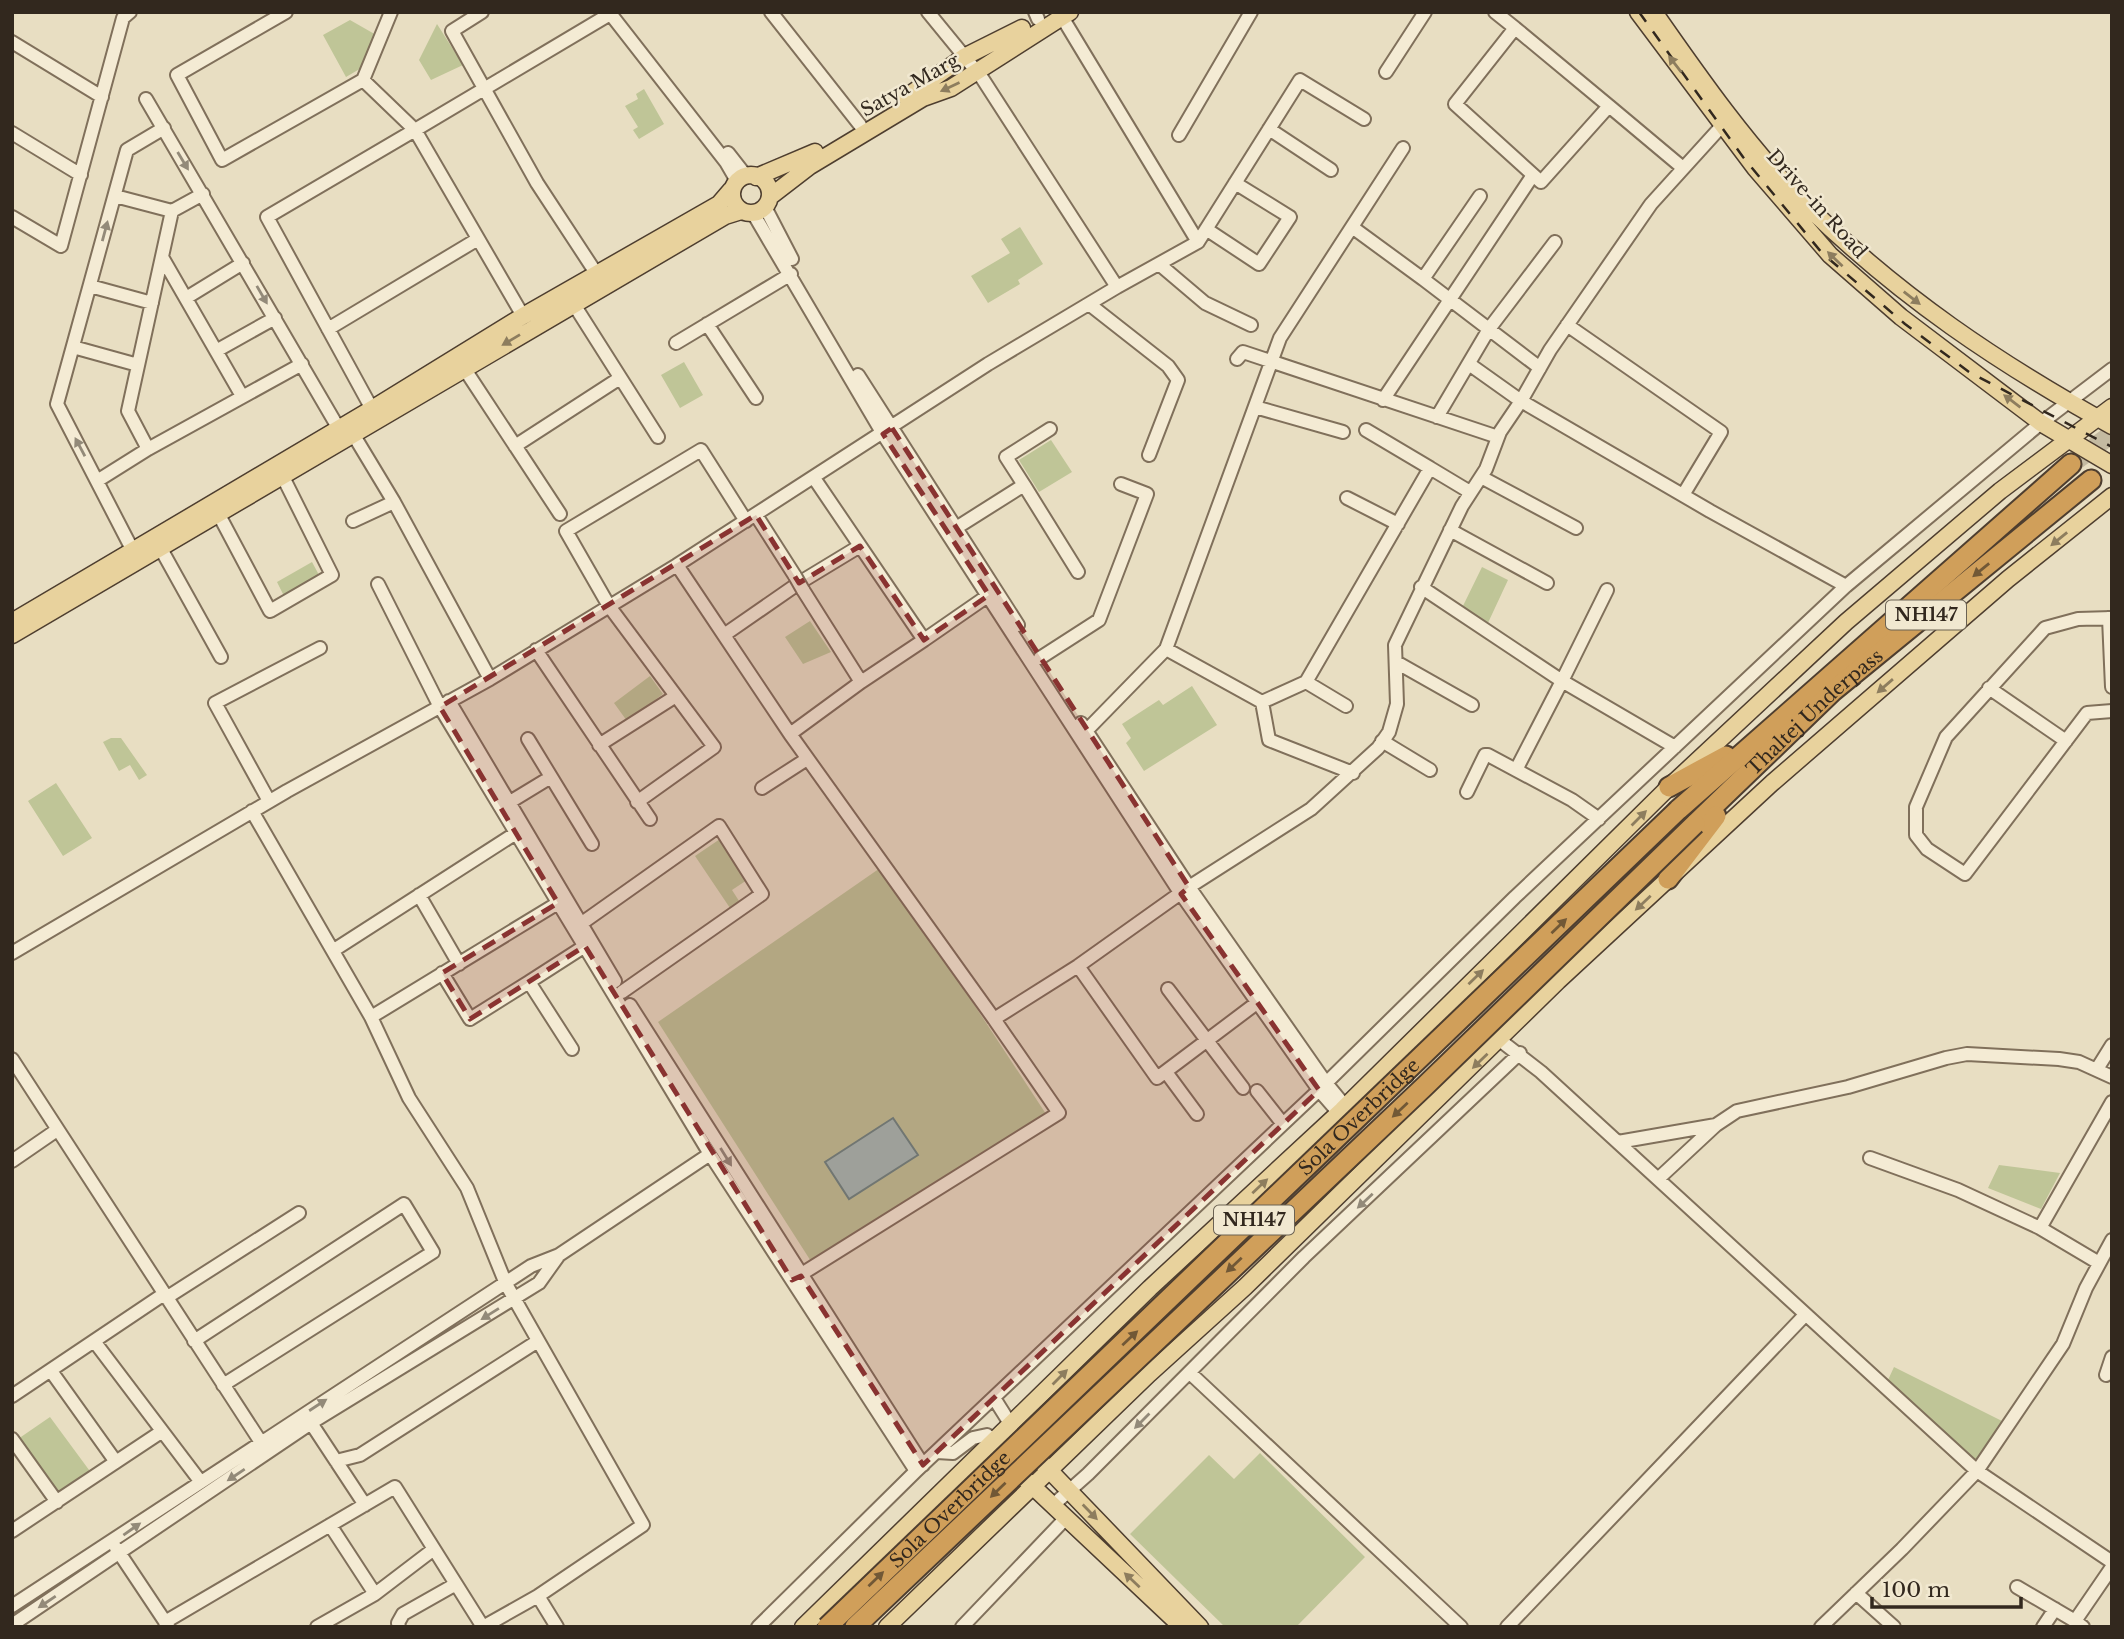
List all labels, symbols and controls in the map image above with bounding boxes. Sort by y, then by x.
street label: Satya Marg [857,48,964,122]
one-way arrow [1668,55,1683,73]
one-way arrow [940,81,960,93]
street label: Drive-in Road [1762,145,1872,263]
one-way arrow [177,152,190,171]
one-way arrow [100,220,111,242]
one-way arrow [1826,250,1843,267]
one-way arrow [256,285,268,305]
one-way arrow [1903,291,1921,305]
one-way arrow [501,334,520,347]
one-way arrow [2003,394,2021,408]
one-way arrow [74,436,86,456]
one-way arrow [2050,531,2067,546]
one-way arrow [1973,562,1991,577]
road number: NH147 [1886,600,1966,630]
street label: Thaltej Underpass [1741,644,1887,780]
one-way arrow [1876,678,1894,693]
one-way arrow [1630,809,1647,826]
one-way arrow [1635,894,1652,910]
one-way arrow [1550,918,1567,934]
one-way arrow [1467,969,1484,985]
street label: Sola Overbridge [1293,1053,1424,1180]
one-way arrow [1471,1053,1488,1070]
one-way arrow [1392,1101,1409,1117]
one-way arrow [720,1148,733,1167]
one-way arrow [1251,1178,1269,1194]
one-way arrow [1357,1193,1374,1209]
road number: NH147 [1214,1205,1294,1234]
one-way arrow [1226,1257,1243,1273]
one-way arrow [480,1307,499,1320]
one-way arrow [1121,1330,1138,1346]
one-way arrow [1052,1369,1068,1385]
one-way arrow [308,1398,327,1411]
one-way arrow [1134,1412,1150,1429]
street label: Sola Overbridge [884,1446,1015,1573]
one-way arrow [227,1468,245,1482]
one-way arrow [990,1481,1007,1497]
one-way arrow [1081,1503,1097,1520]
one-way arrow [123,1522,141,1536]
scale bar [1872,1566,2021,1610]
one-way arrow [867,1572,884,1588]
one-way arrow [1124,1573,1141,1589]
text: 100 m [1882,1577,1950,1603]
one-way arrow [38,1595,56,1609]

